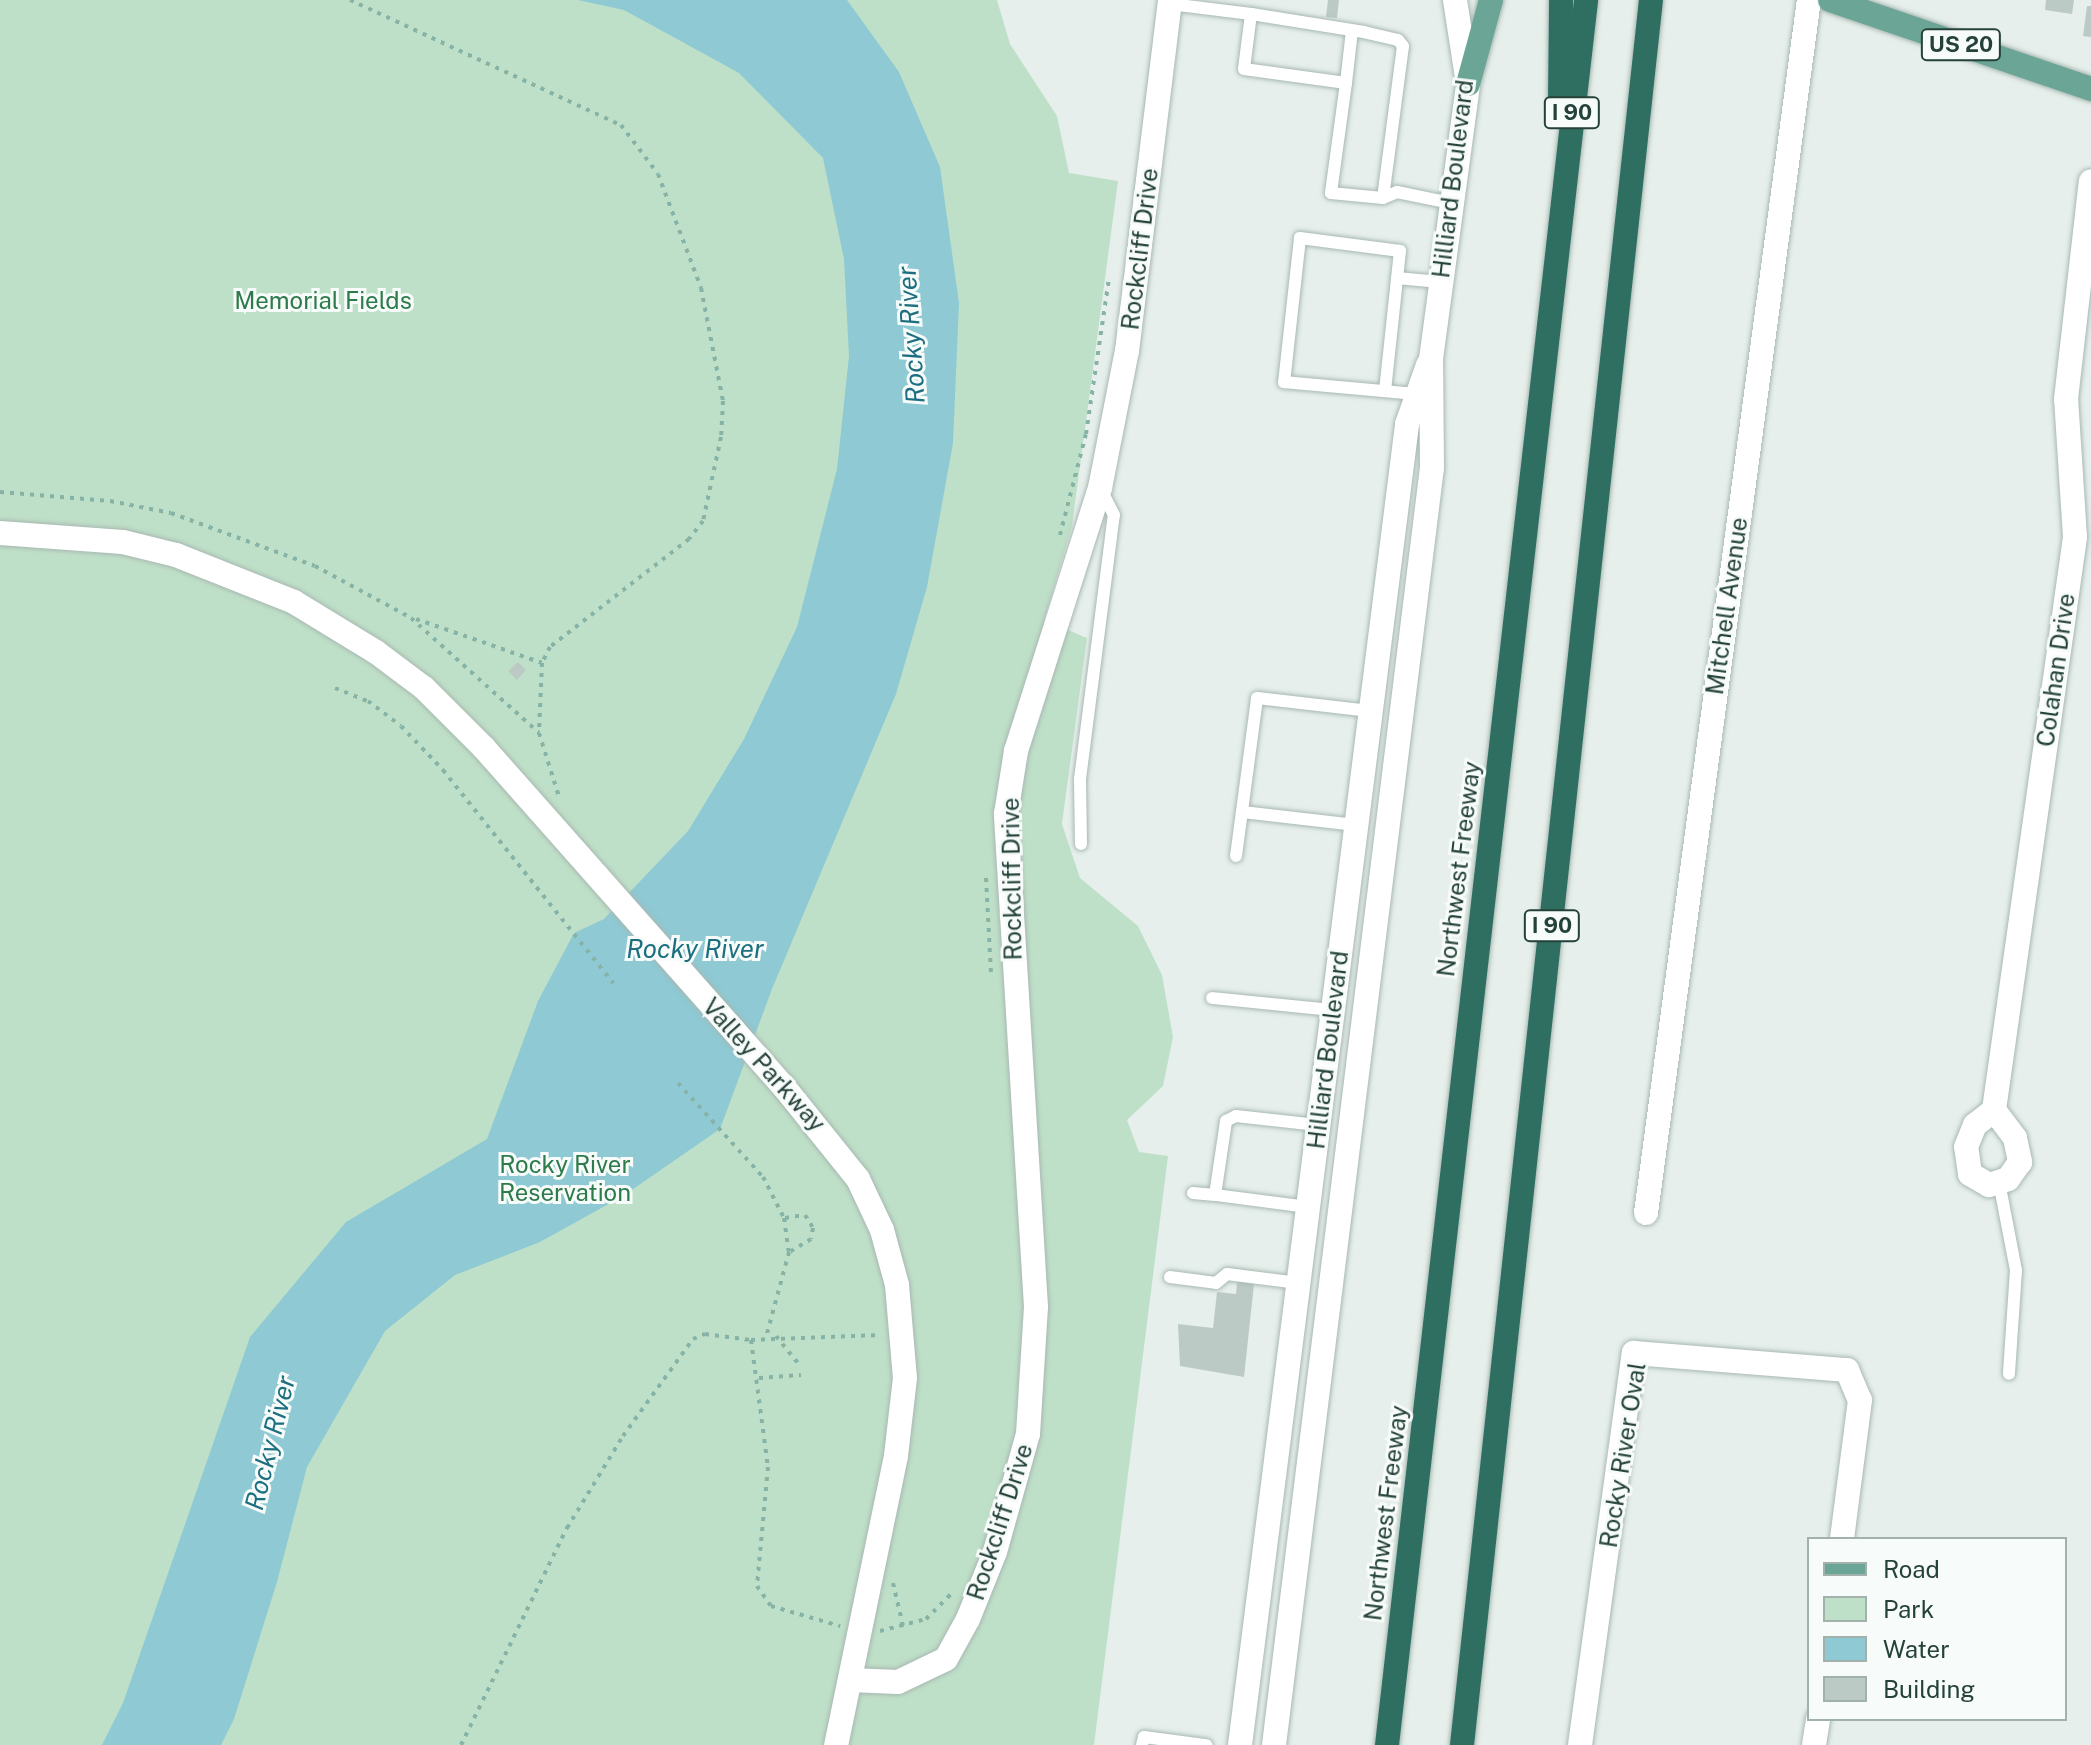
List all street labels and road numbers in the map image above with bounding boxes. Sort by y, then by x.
road number: US 20 [1919,27,2003,63]
street label: Hilliard Boulevard [1427,78,1479,280]
road number: I 90 [1542,95,1602,131]
street label: Rockcliff Drive [1116,166,1164,332]
street label: Mitchell Avenue [1700,515,1754,697]
street label: Colahan Drive [2031,591,2081,749]
street label: Northwest Freeway [1431,760,1487,978]
street label: Rockcliff Drive [996,797,1028,961]
road number: I 90 [1522,908,1582,944]
street label: Hilliard Boulevard [1302,949,1354,1151]
street label: Valley Parkway [697,992,831,1138]
street label: Rocky River Oval [1594,1360,1652,1550]
street label: Northwest Freeway [1358,1404,1414,1622]
street label: Rockcliff Drive [961,1440,1039,1604]

